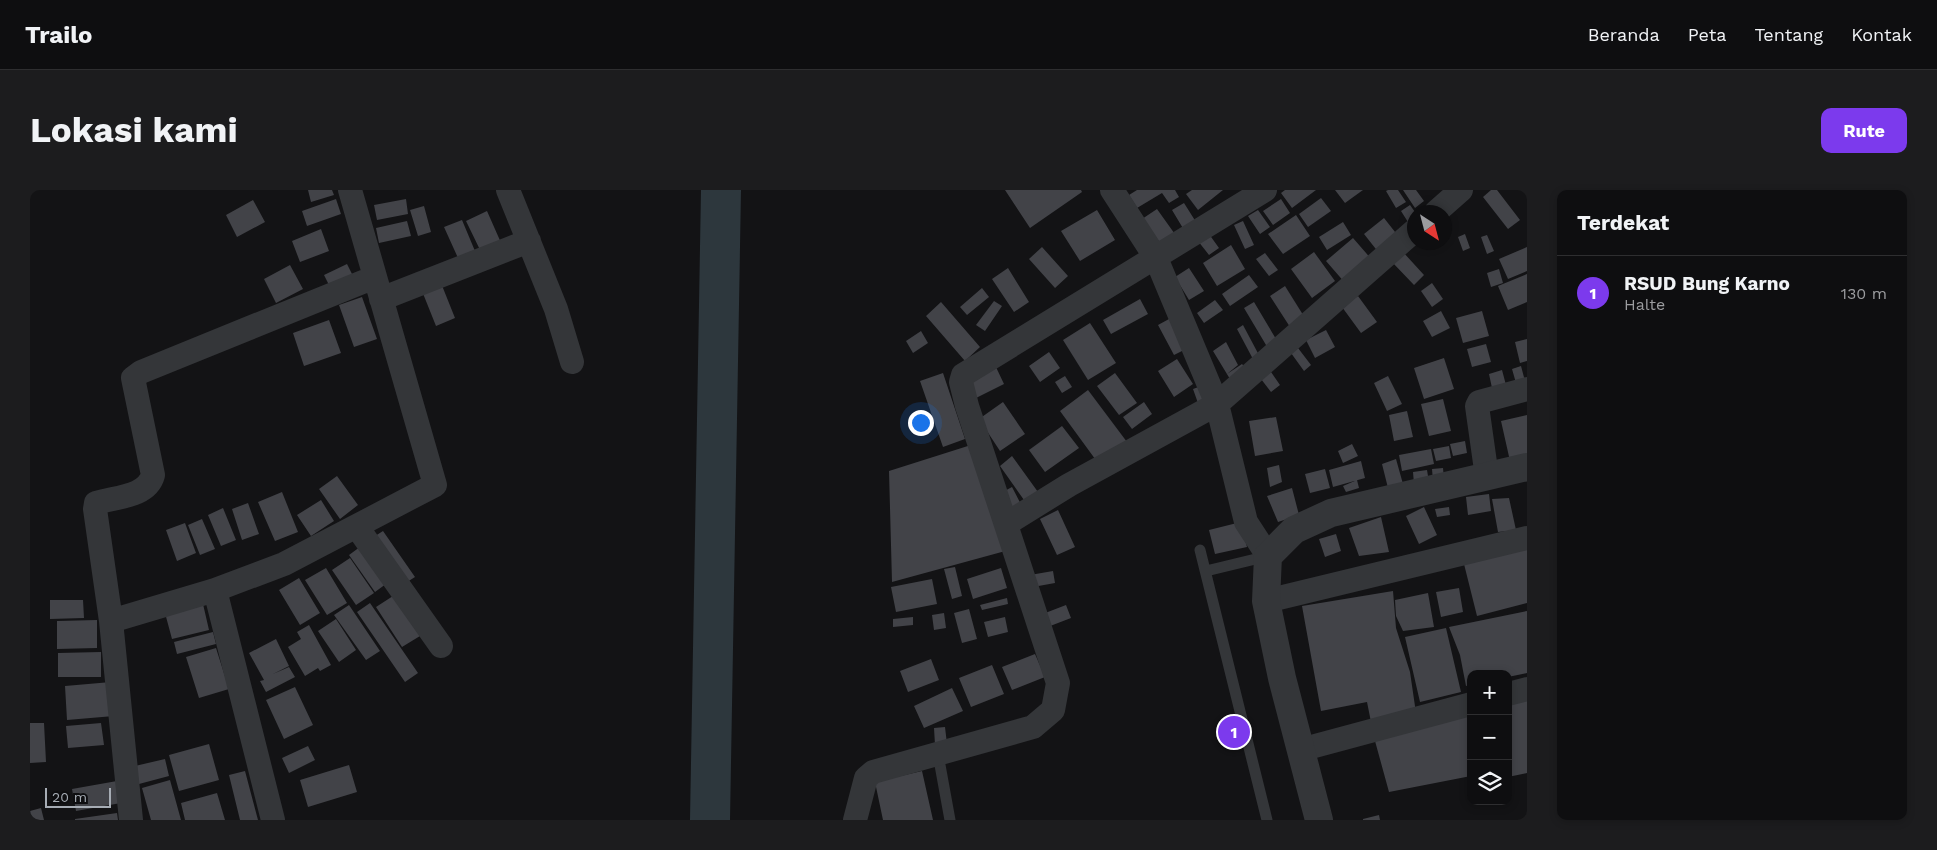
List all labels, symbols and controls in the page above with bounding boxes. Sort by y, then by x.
text: Trailo [25,21,92,49]
text: Beranda [1588,24,1660,45]
text: Peta [1688,24,1726,45]
text: Tentang [1754,24,1823,45]
text: Kontak [1851,24,1912,45]
button: Rute [1821,108,1907,153]
text: Lokasi kami [30,109,238,151]
north arrow [1407,205,1452,250]
text: Terdekat [1577,210,1669,235]
text: RSUD Bung Karno [1624,272,1790,295]
text: 1 [1590,284,1596,303]
text: 130 m [1841,284,1887,303]
text: Halte [1624,295,1665,314]
your location [908,410,934,436]
map controls [1467,670,1512,805]
button: + [1467,670,1512,715]
pin: 1 [1218,713,1250,751]
button: − [1467,715,1512,760]
button: layers [1467,760,1512,805]
scale bar [45,785,111,808]
text: 20 m [52,789,87,805]

